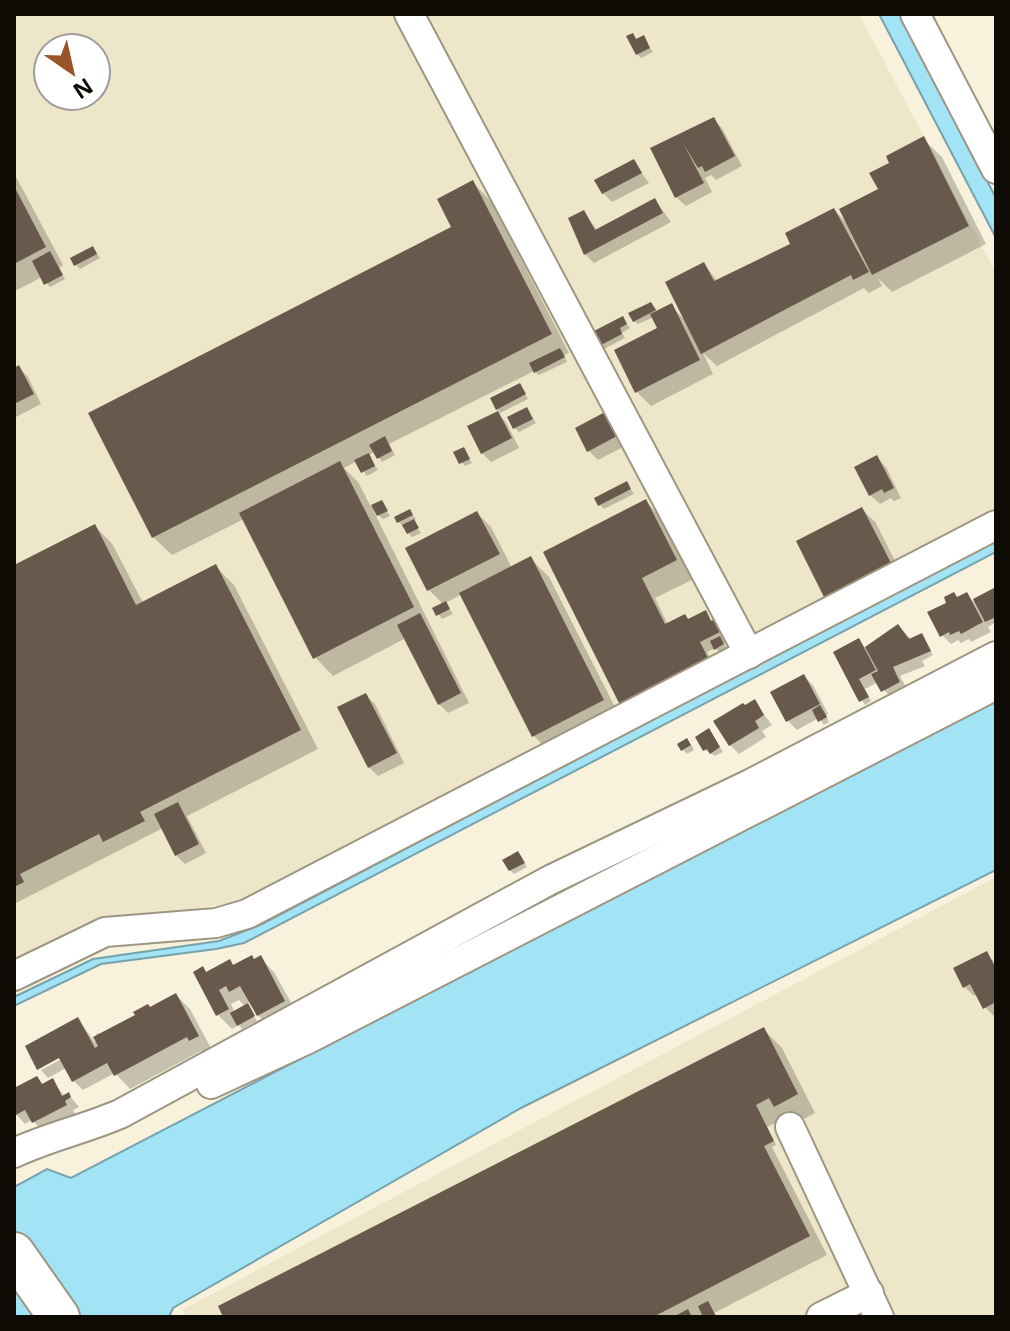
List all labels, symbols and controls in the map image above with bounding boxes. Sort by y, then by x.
north arrow [32,32,112,112]
text: N [68,72,100,107]

